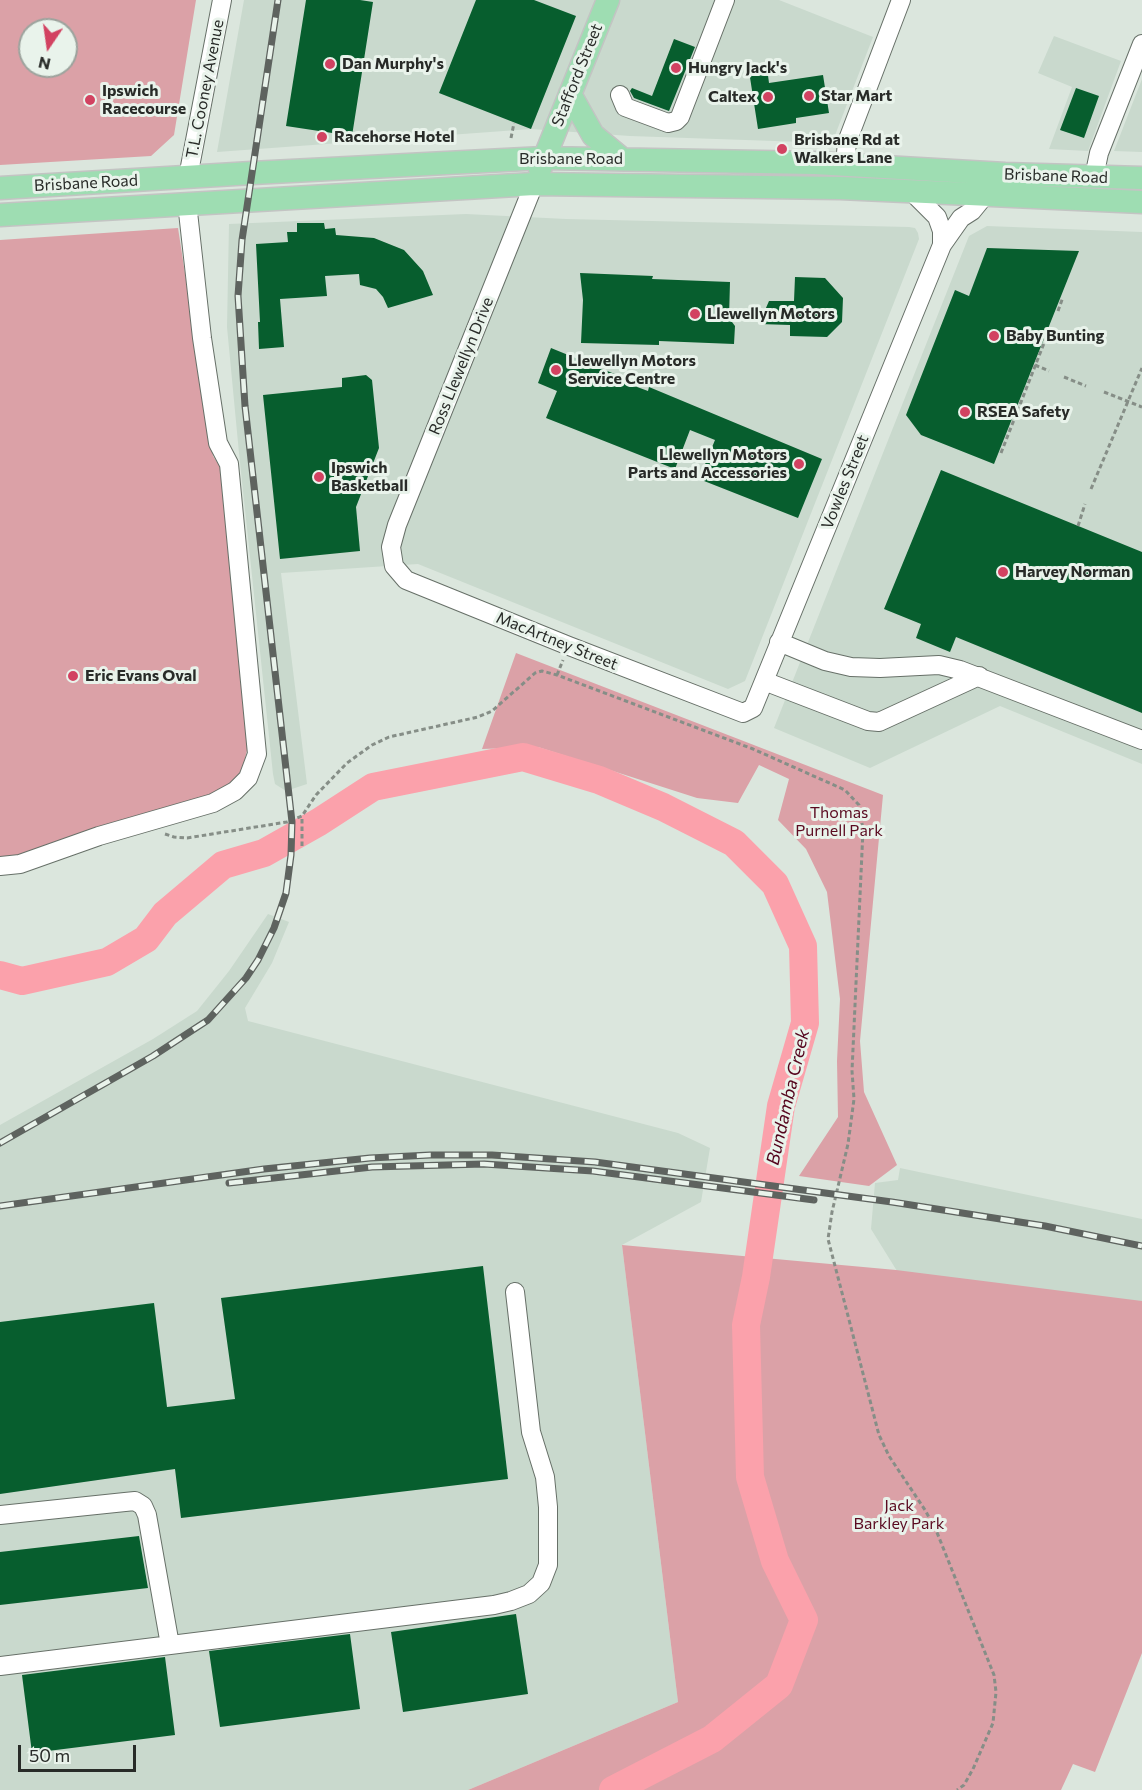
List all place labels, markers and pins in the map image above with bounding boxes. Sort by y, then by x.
place label: Dan Murphy's [342,54,444,74]
marker: Dan Murphy's [323,57,337,71]
place label: Hungry Jack's [688,58,787,78]
marker: Hungry Jack's [669,61,683,75]
place label: Ipswich Racecourse [102,81,186,119]
place label: Star Mart [821,86,892,106]
place label: Caltex [708,87,756,107]
marker: Star Mart [802,89,816,103]
marker: Caltex [761,90,775,104]
marker: Ipswich Racecourse [83,93,97,107]
place label: Racehorse Hotel [334,127,455,147]
marker: Racehorse Hotel [315,130,329,144]
place label: Brisbane Rd at Walkers Lane [794,130,900,168]
marker: Brisbane Rd at Walkers Lane [775,142,789,156]
place label: Llewellyn Motors [707,304,835,324]
marker: Llewellyn Motors [688,307,702,321]
place label: Baby Bunting [1006,326,1104,346]
marker: Baby Bunting [987,329,1001,343]
place label: Llewellyn Motors Service Centre [568,351,696,389]
marker: Llewellyn Motors Service Centre [549,363,563,377]
place label: RSEA Safety [977,402,1070,422]
marker: RSEA Safety [958,405,972,419]
place label: Llewellyn Motors Parts and Accessories [628,445,787,483]
marker: Llewellyn Motors Parts and Accessories [792,457,806,471]
place label: Ipswich Basketball [331,458,408,496]
marker: Ipswich Basketball [312,470,326,484]
place label: Harvey Norman [1015,562,1130,582]
marker: Harvey Norman [996,565,1010,579]
place label: Eric Evans Oval [85,666,197,686]
marker: Eric Evans Oval [66,669,80,683]

